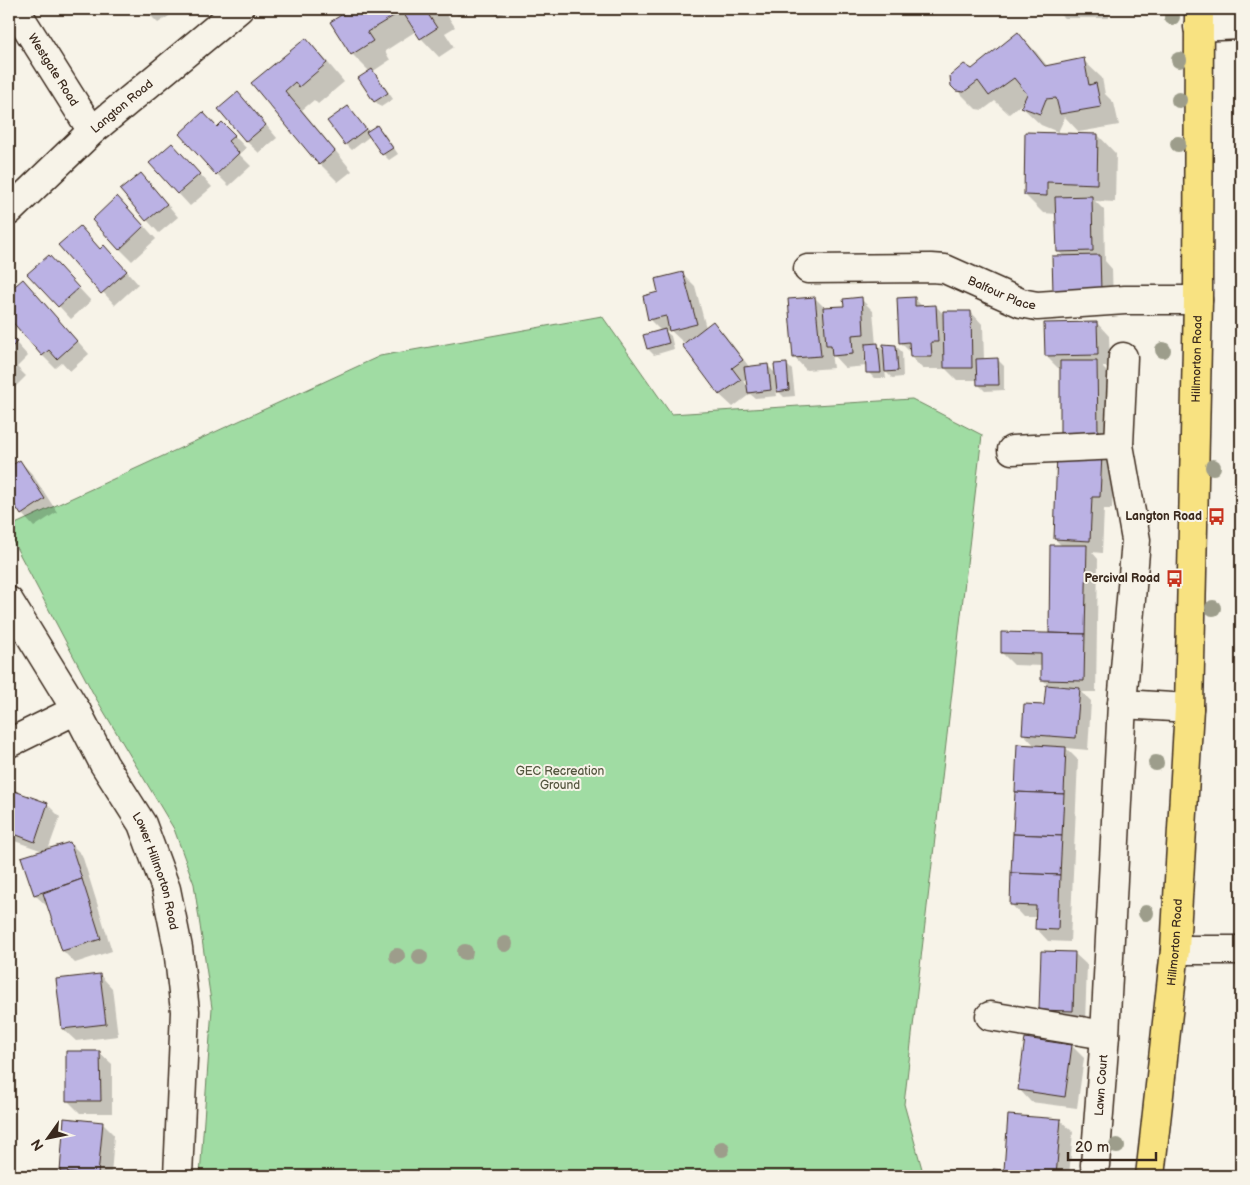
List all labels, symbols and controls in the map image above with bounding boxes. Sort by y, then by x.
street label: Westgate Road [25,31,82,109]
street label: Langton Road [88,76,156,136]
street label: Balfour Place [965,273,1037,313]
street label: Hillmorton Road [1188,315,1205,403]
bus stop icon: Langton Road [1206,506,1226,526]
place label: Langton Road [1125,509,1202,524]
bus stop icon: Percival Road [1164,568,1184,588]
place label: Percival Road [1085,571,1160,586]
park label: GEC Recreation Ground [516,764,605,793]
street label: Lower Hillmorton Road [129,809,182,931]
street label: Hillmorton Road [1164,898,1185,987]
street label: Lawn Court [1091,1054,1111,1116]
north arrow [22,1112,72,1162]
scale bar [1068,1130,1155,1162]
text: N [28,1136,48,1154]
text: 20 m [1075,1138,1109,1157]

